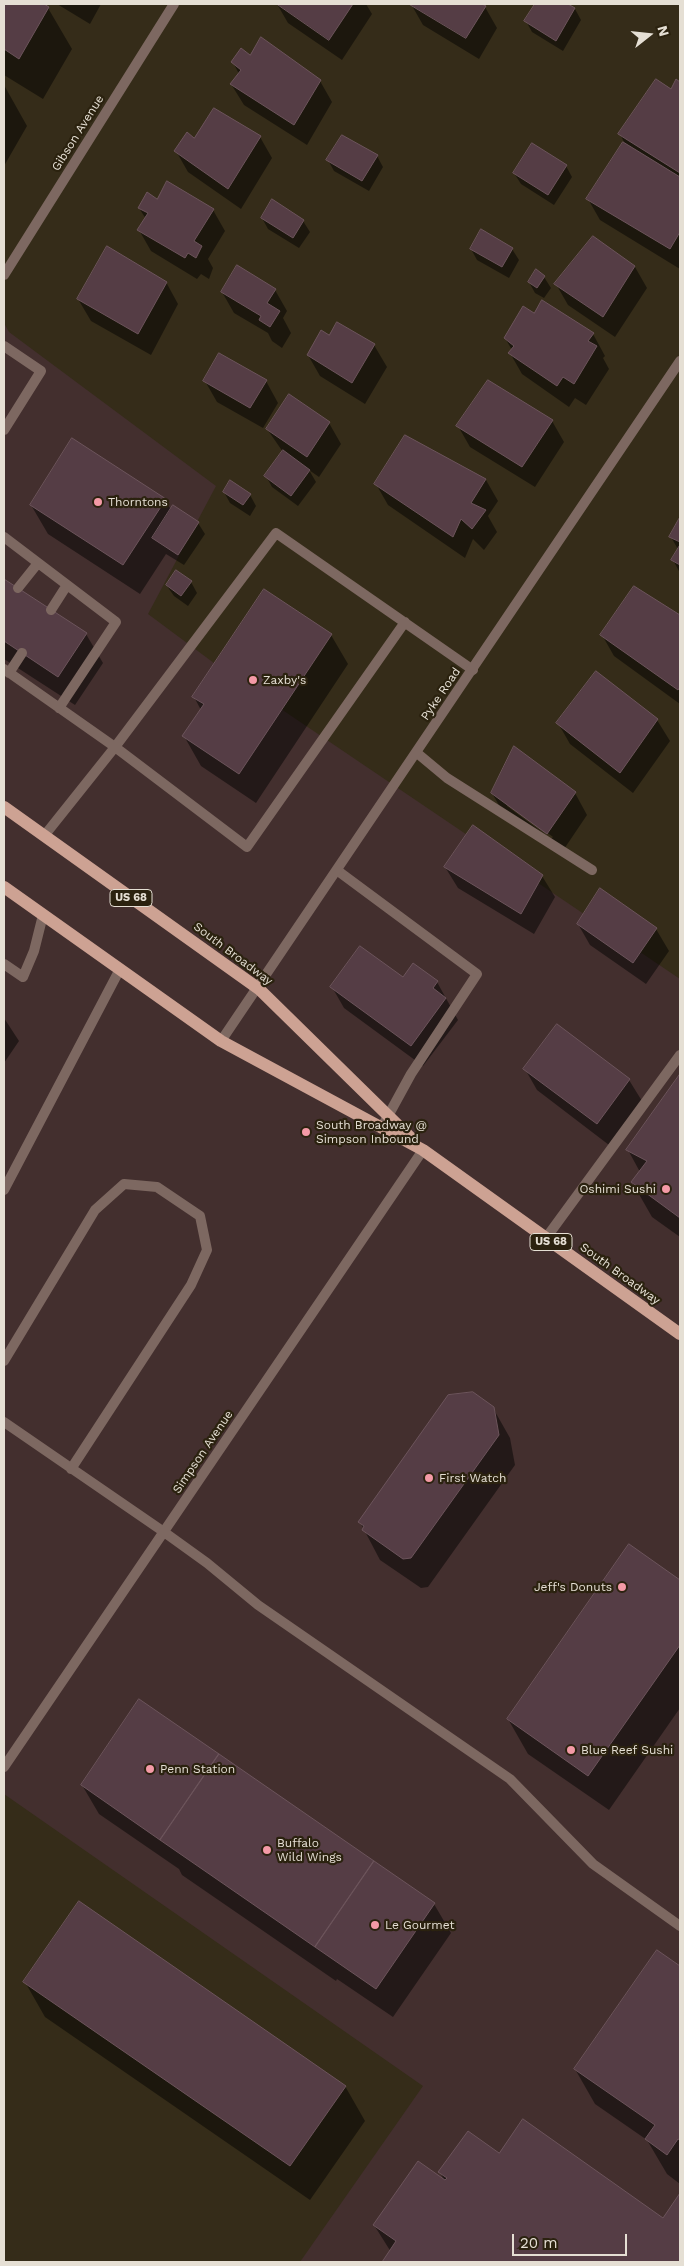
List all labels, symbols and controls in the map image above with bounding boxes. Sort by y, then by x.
north arrow [624,10,674,60]
text: N [654,24,673,38]
street label: Gibson Avenue [49,92,107,174]
place label: Thorntons [108,495,168,509]
marker: Thorntons [92,496,104,508]
street label: Pyke Road [418,665,464,723]
place label: Zaxby's [263,673,306,687]
marker: Zaxby's [247,674,259,686]
road number: US 68 [110,890,152,906]
street label: South Broadway [191,920,275,988]
place label: South Broadway @ Simpson Inbound [316,1118,427,1146]
marker: South Broadway @ Simpson Inbound [300,1126,312,1138]
place label: Oshimi Sushi [579,1182,656,1196]
marker: Oshimi Sushi [660,1183,672,1195]
road number: US 68 [530,1234,572,1250]
street label: South Broadway [577,1240,663,1308]
street label: Simpson Avenue [170,1408,236,1496]
place label: First Watch [439,1471,506,1485]
marker: First Watch [423,1472,435,1484]
place label: Jeff's Donuts [534,1580,612,1594]
marker: Jeff's Donuts [616,1581,628,1593]
place label: Blue Reef Sushi [581,1743,673,1757]
marker: Blue Reef Sushi [565,1744,577,1756]
place label: Penn Station [160,1762,235,1776]
marker: Penn Station [144,1763,156,1775]
place label: Buffalo Wild Wings [277,1836,342,1864]
marker: Buffalo Wild Wings [261,1844,273,1856]
place label: Le Gourmet [385,1918,454,1932]
marker: Le Gourmet [369,1919,381,1931]
scale bar [514,2224,629,2256]
text: 20 m [520,2234,558,2252]

